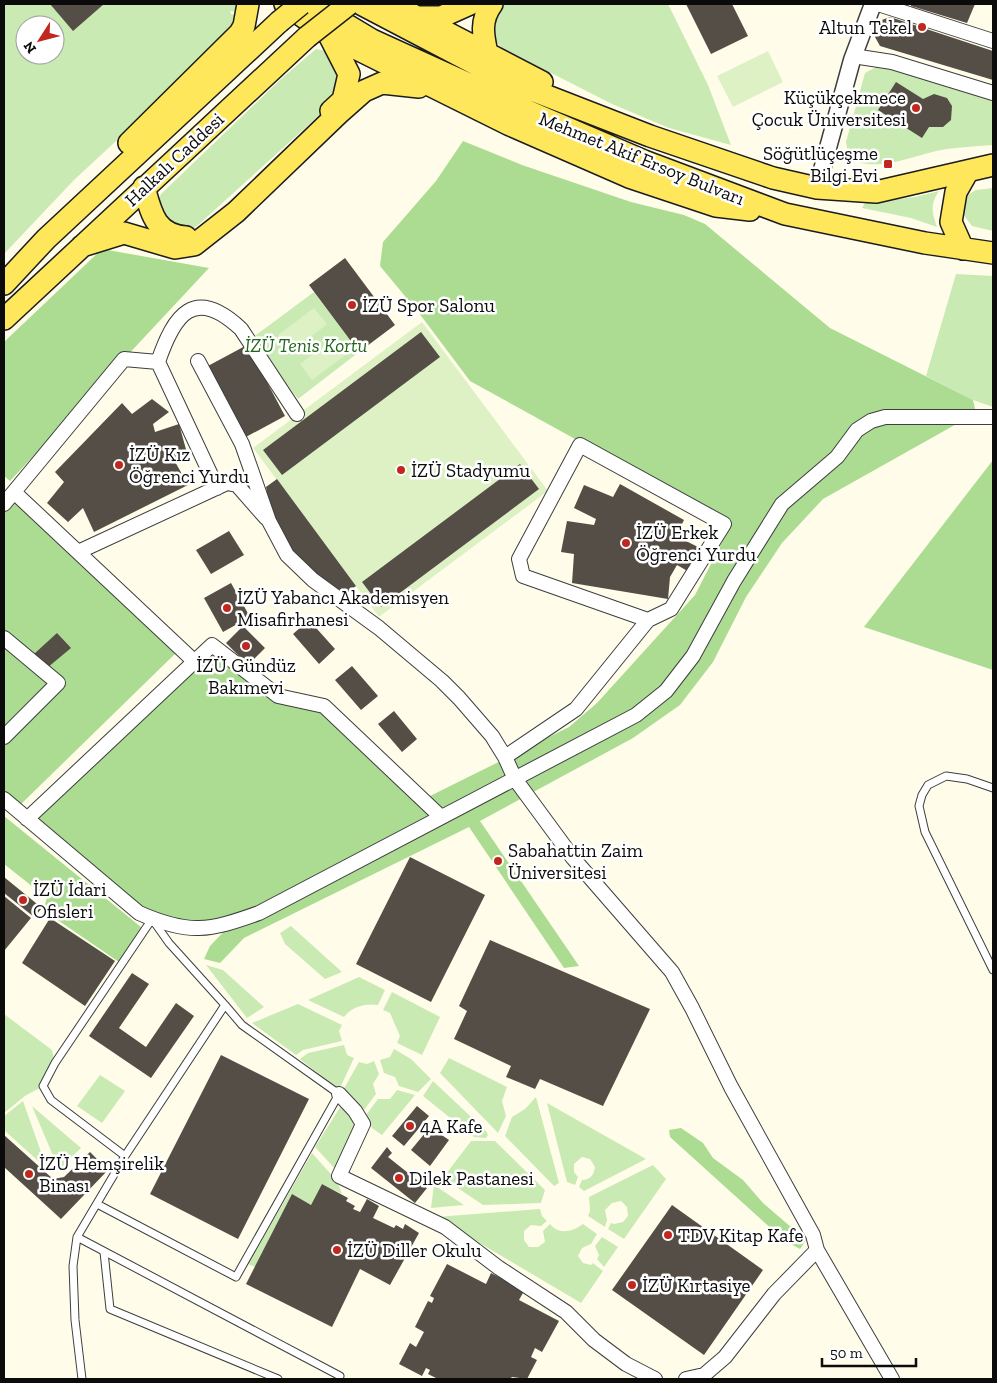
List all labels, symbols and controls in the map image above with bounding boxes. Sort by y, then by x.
north arrow [15,15,65,65]
place label: Altun Tekel [819,16,912,39]
marker: Altun Tekel [916,21,928,33]
text: N [20,38,40,57]
place label: Küçükçekmece Çocuk Üniversitesi [752,86,906,131]
marker: Küçükçekmece Çocuk Üniversitesi [910,102,922,114]
street label: Mehmet Akif Ersoy Bulvarı [536,107,748,210]
street label: Halkalı Caddesi [120,108,229,211]
place label: Söğütlüçeşme Bilgi Evi [763,142,878,187]
marker: Söğütlüçeşme Bilgi Evi [882,158,894,170]
place label: İZÜ Spor Salonu [362,294,495,317]
marker: İZÜ Spor Salonu [346,299,358,311]
park label: İZÜ Tenis Kortu [245,334,367,357]
place label: İZÜ Kız Öğrenci Yurdu [129,443,250,488]
marker: İZÜ Kız Öğrenci Yurdu [113,459,125,471]
place label: İZÜ Stadyumu [411,459,530,482]
marker: İZÜ Stadyumu [395,464,407,476]
place label: İZÜ Erkek Öğrenci Yurdu [636,521,757,566]
marker: İZÜ Erkek Öğrenci Yurdu [620,537,632,549]
place label: İZÜ Yabancı Akademisyen Misafirhanesi [237,586,449,631]
marker: İZÜ Yabancı Akademisyen Misafirhanesi [221,602,233,614]
marker: İZÜ Gündüz Bakımevi [240,640,252,652]
place label: İZÜ Gündüz Bakımevi [196,654,296,699]
place label: Sabahattin Zaim Üniversitesi [508,839,644,884]
marker: Sabahattin Zaim Üniversitesi [492,855,504,867]
place label: İZÜ İdari Ofisleri [33,878,107,923]
marker: İZÜ İdari Ofisleri [17,894,29,906]
place label: 4A Kafe [420,1115,483,1138]
marker: 4A Kafe [404,1120,416,1132]
place label: İZÜ Hemşirelik Binası [39,1152,164,1197]
place label: Dilek Pastanesi [409,1167,534,1190]
marker: İZÜ Hemşirelik Binası [23,1168,35,1180]
marker: Dilek Pastanesi [393,1172,405,1184]
place label: TDV Kitap Kafe [678,1224,803,1247]
marker: TDV Kitap Kafe [662,1229,674,1241]
place label: İZÜ Diller Okulu [347,1239,482,1262]
marker: İZÜ Diller Okulu [331,1244,343,1256]
place label: İZÜ Kırtasiye [642,1274,751,1297]
marker: İZÜ Kırtasiye [626,1279,638,1291]
scale bar [822,1336,916,1368]
text: 50 m [830,1344,863,1362]

